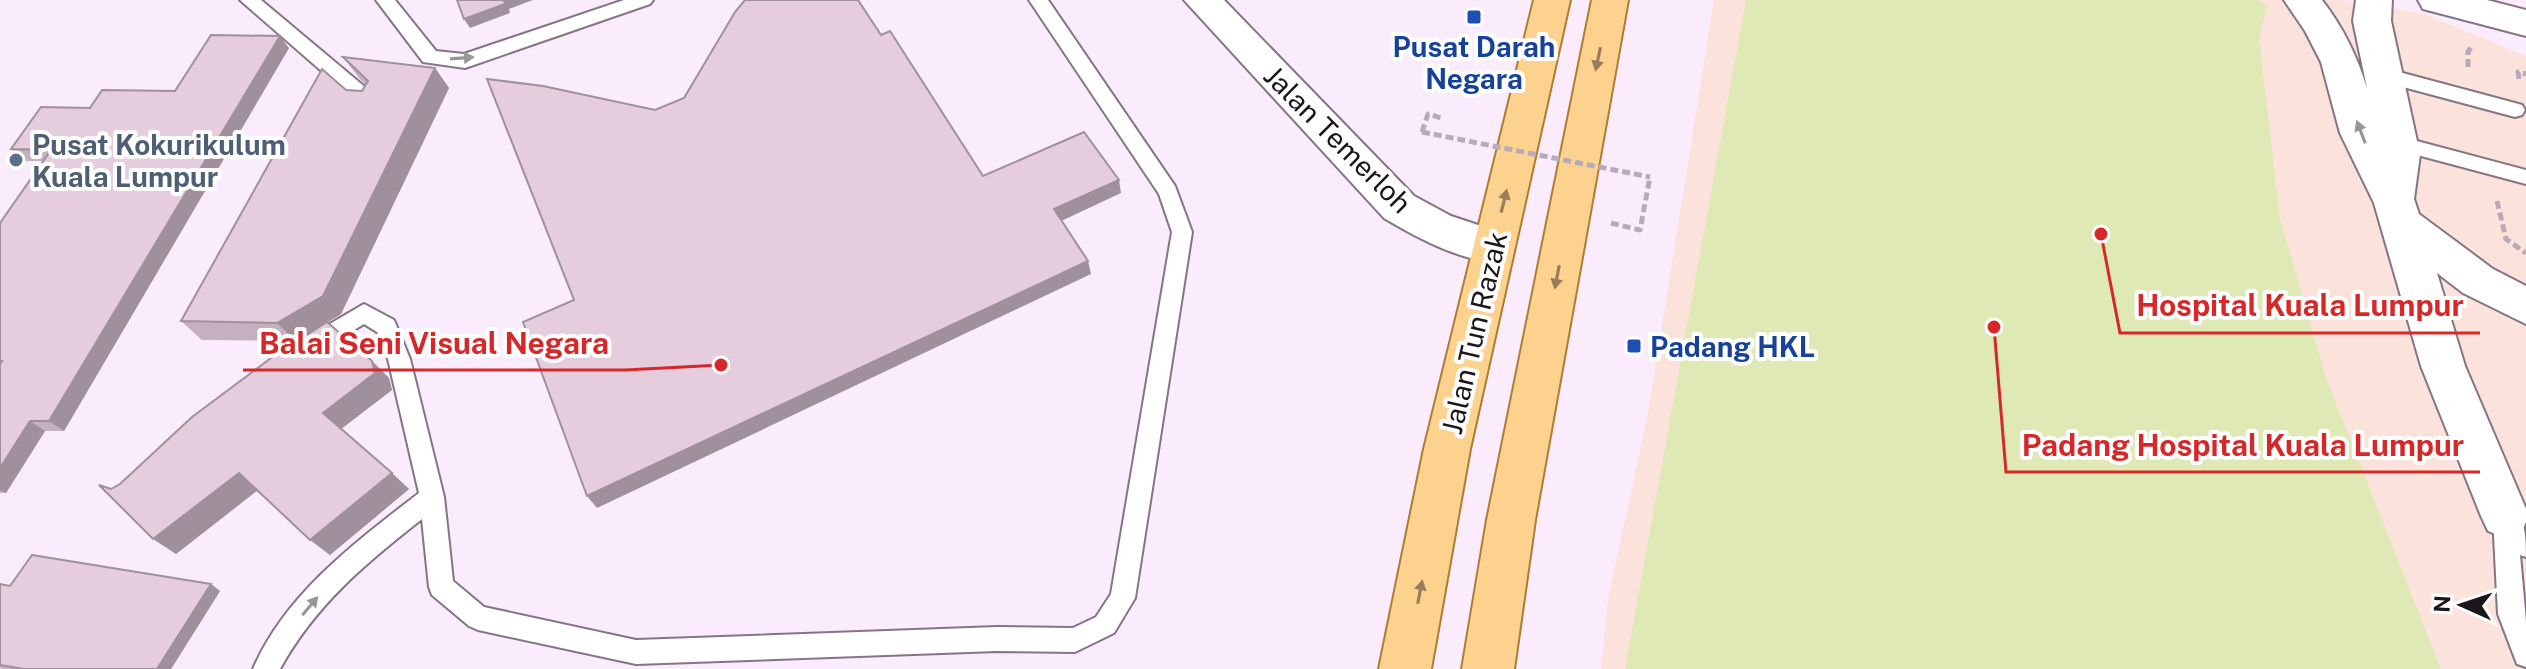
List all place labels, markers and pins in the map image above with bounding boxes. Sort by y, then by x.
marker: Pusat Darah Negara [1465,8,1483,26]
place label: Pusat Darah Negara [1393,30,1555,95]
place label: Pusat Kokurikulum Kuala Lumpur [32,128,286,193]
marker: Pusat Kokurikulum Kuala Lumpur [7,151,25,169]
callout: Hospital Kuala Lumpur [2120,279,2480,333]
callout: Balai Seni Visual Negara [243,316,625,370]
place label: Padang HKL [1650,330,1815,363]
marker: Padang HKL [1625,337,1643,355]
callout: Padang Hospital Kuala Lumpur [2006,418,2480,472]

